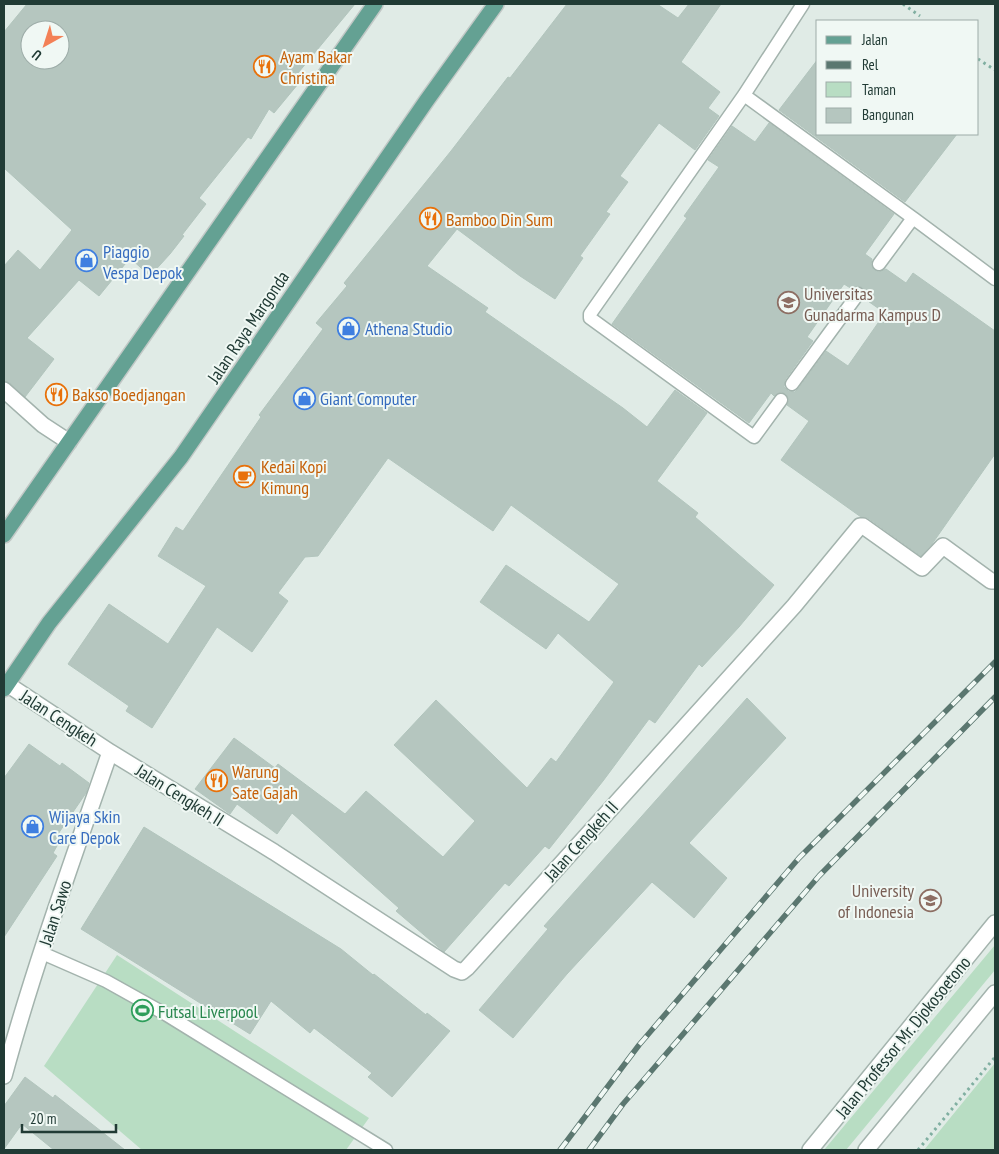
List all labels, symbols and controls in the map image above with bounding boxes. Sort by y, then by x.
north arrow [20,20,70,70]
legend [816,20,979,135]
text: Jalan [861,30,888,49]
place label: Ayam Bakar Christina [280,45,352,89]
text: U [28,46,45,64]
restaurant icon: Ayam Bakar Christina [252,54,276,78]
text: Rel [862,55,879,74]
text: Taman [862,80,896,99]
text: Bangunan [862,105,914,124]
restaurant icon: Bamboo Din Sum [418,207,442,231]
place label: Bamboo Din Sum [446,208,553,231]
place label: Piaggio Vespa Depok [102,240,182,284]
shop icon: Piaggio Vespa Depok [75,249,99,273]
street label: Jalan Raya Margonda [201,267,294,388]
place label: Universitas Gunadarma Kampus D [804,282,941,326]
school or university icon: Universitas Gunadarma Kampus D [776,291,800,315]
shop icon: Athena Studio [337,316,361,340]
place label: Athena Studio [365,317,453,340]
restaurant icon: Bakso Boedjangan [44,382,68,406]
place label: Bakso Boedjangan [72,383,186,406]
shop icon: Giant Computer [292,386,316,410]
place label: Giant Computer [320,387,417,410]
place label: Kedai Kopi Kimung [261,455,327,499]
cafe icon: Kedai Kopi Kimung [233,464,257,488]
street label: Jalan Cengkeh [15,684,102,752]
street label: Jalan Cengkeh II [131,758,228,831]
place label: Warung Sate Gajah [232,760,298,804]
restaurant icon: Warung Sate Gajah [204,769,228,793]
street label: Jalan Cengkeh II [538,796,623,887]
place label: Wijaya Skin Care Depok [49,805,120,849]
shop icon: Wijaya Skin Care Depok [21,814,45,838]
street label: Jalan Sawo [33,877,76,950]
place label: University of Indonesia [838,879,914,923]
school or university icon: University of Indonesia [918,888,942,912]
street label: Jalan Professor Mr. Djokosoetono [830,951,976,1123]
sports icon: Futsal Liverpool [130,999,154,1023]
place label: Futsal Liverpool [158,1000,259,1023]
scale bar [22,1102,116,1134]
text: 20 m [30,1109,56,1128]

